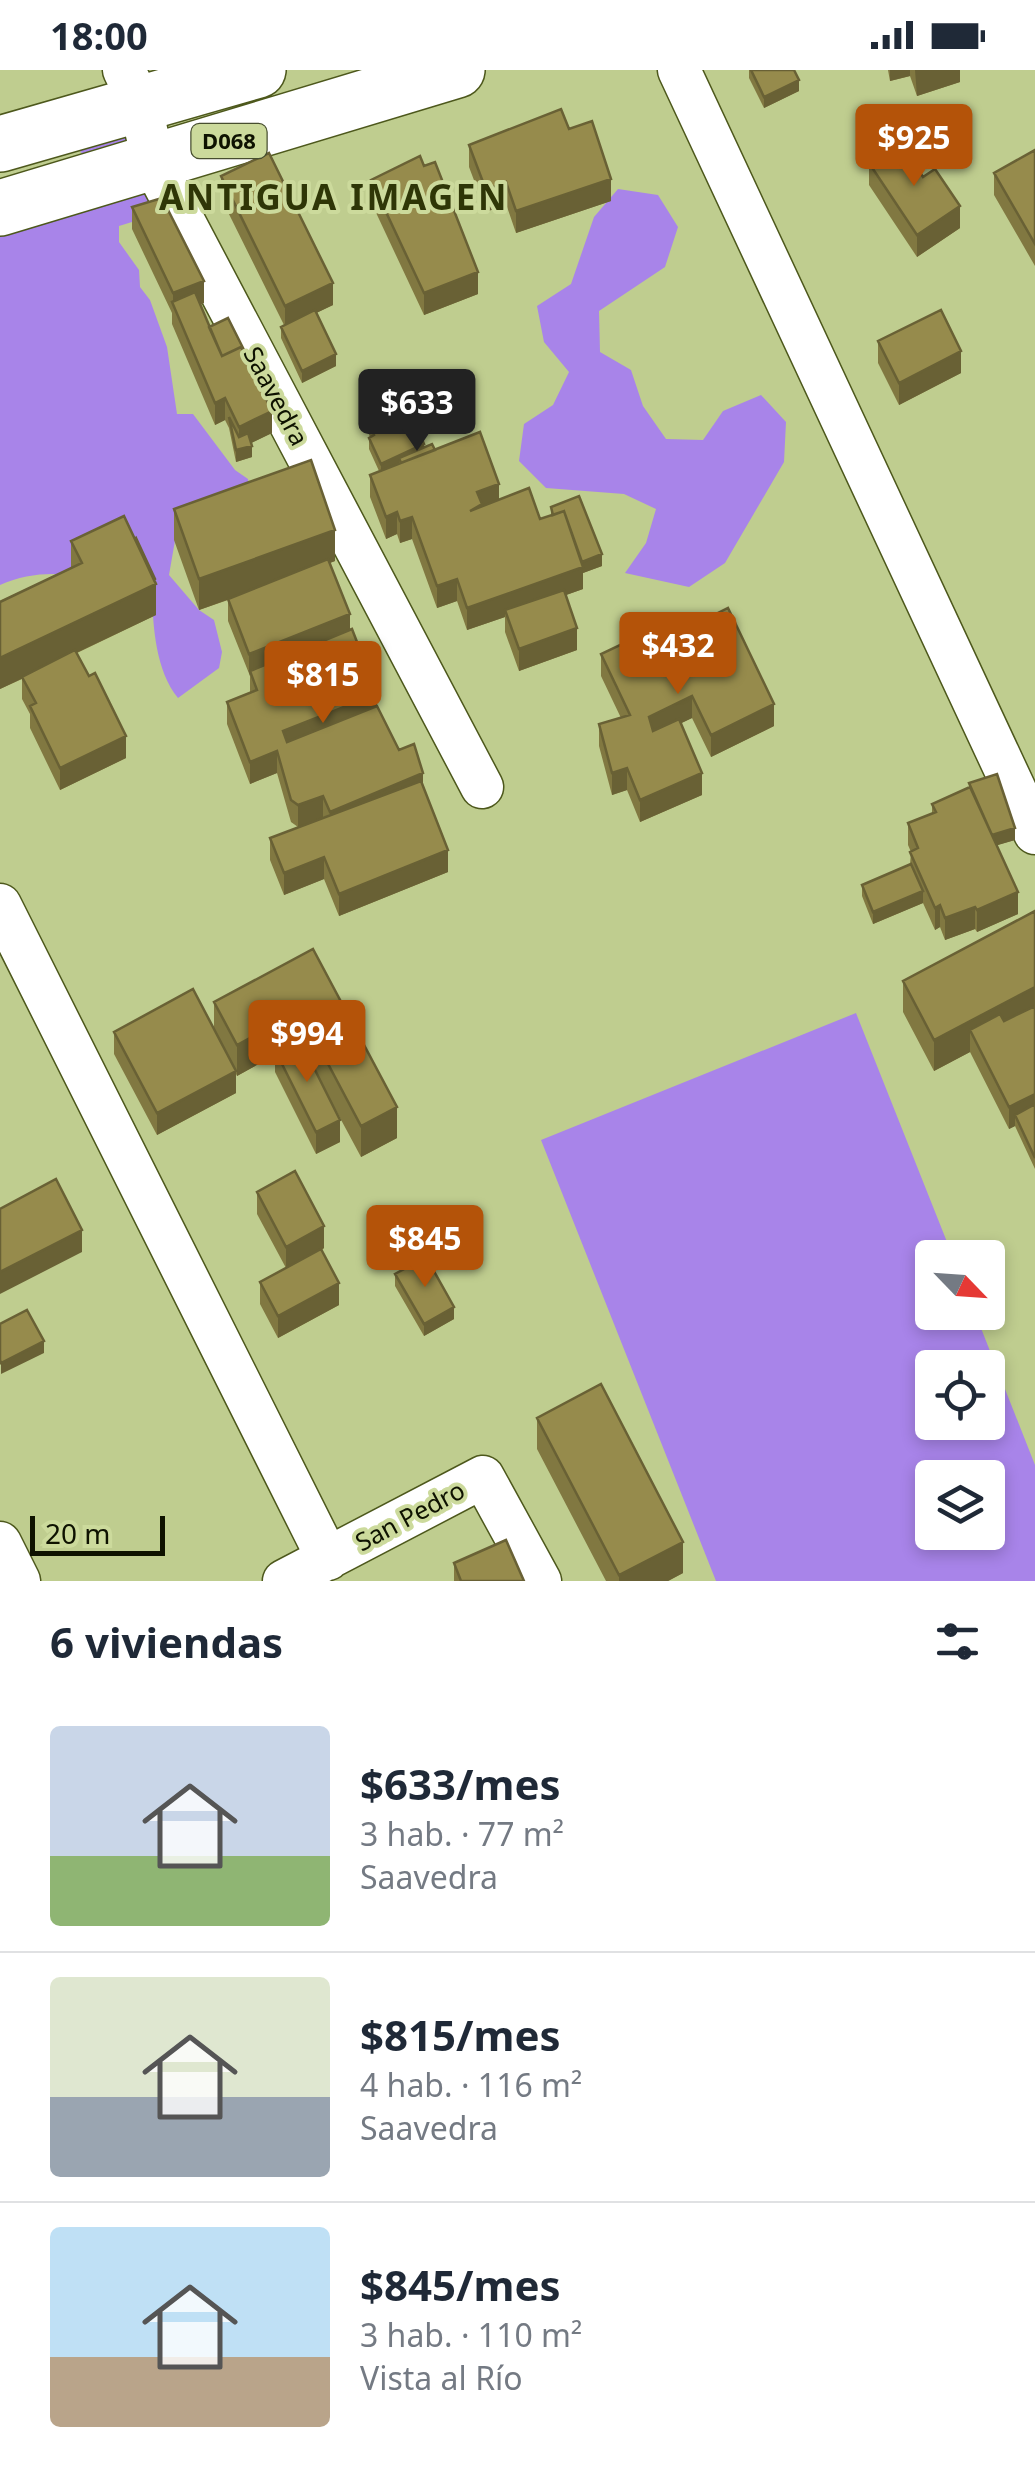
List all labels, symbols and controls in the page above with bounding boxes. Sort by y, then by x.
text: 18:00 [50,9,148,61]
pin: $925 [855,104,973,189]
text: $925 [877,115,951,158]
road number: D068 [192,124,266,158]
district label: ANTIGUA IMAGEN [159,173,509,220]
street label: Saavedra [237,340,317,451]
pin: $633 [358,369,476,454]
text: $633 [380,380,454,423]
pin: $432 [619,612,737,697]
text: $432 [641,623,715,666]
pin: $815 [264,641,382,726]
text: $815 [286,652,360,695]
pin: $994 [248,1000,366,1085]
text: $994 [270,1011,344,1054]
pin: $845 [366,1205,484,1290]
text: $845 [388,1216,462,1259]
north arrow [915,1240,1005,1330]
map controls [915,1240,1005,1550]
button: locate [915,1350,1005,1440]
button: layers [915,1460,1005,1550]
street label: San Pedro [349,1472,470,1558]
scale bar [30,1511,165,1556]
text: 20 m [45,1514,111,1552]
text: 6 viviendas [50,1613,283,1670]
icon: filters [930,1614,985,1669]
text: $633/mes [360,1755,561,1812]
icon: home [130,1766,250,1886]
text: 3 hab. · 77 m² [360,1812,564,1855]
text: Saavedra [360,1855,498,1898]
text: $815/mes [360,2006,561,2063]
icon: home [130,2017,250,2137]
text: 4 hab. · 116 m² [360,2063,582,2106]
text: Saavedra [360,2106,498,2149]
text: $845/mes [360,2256,561,2313]
icon: home [130,2267,250,2387]
text: 3 hab. · 110 m² [360,2313,582,2356]
text: Vista al Río [360,2356,523,2399]

